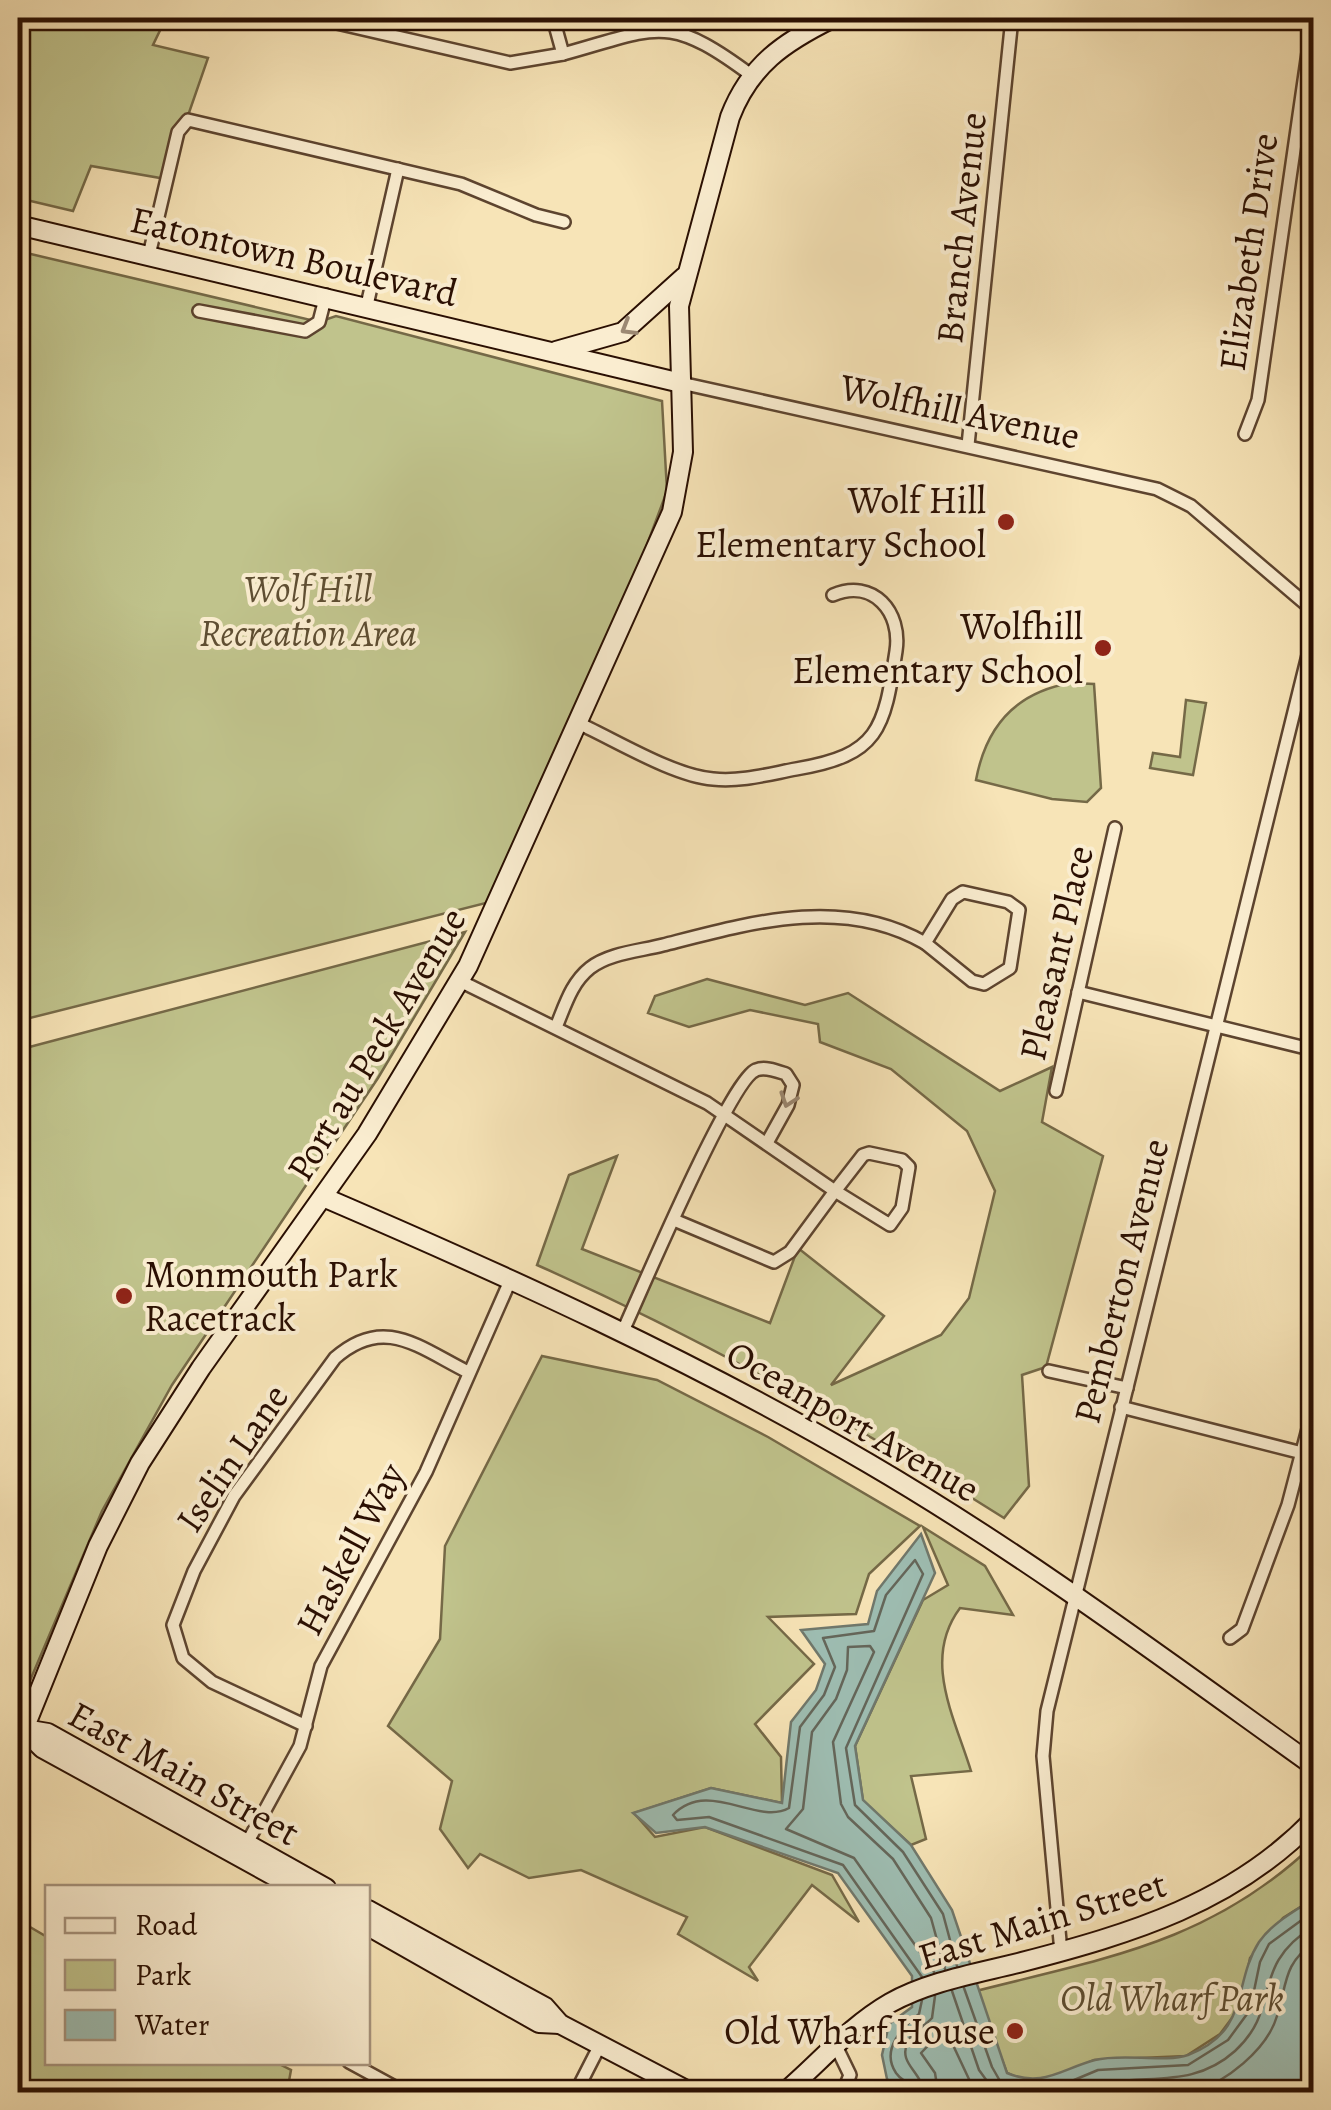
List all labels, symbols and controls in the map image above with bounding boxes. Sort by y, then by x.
street label: Branch Avenue [923,110,999,346]
street label: Elizabeth Drive [1206,130,1290,374]
street label: Eatontown Boulevard [125,193,463,319]
one-way arrow [621,316,639,335]
street label: Wolfhill Avenue [835,360,1085,462]
place label: Wolf Hill Elementary School [695,474,986,570]
marker: Wolf Hill Elementary School [995,511,1017,533]
park label: Wolf Hill Recreation Area [199,563,417,659]
place label: Wolfhill Elementary School [792,600,1083,696]
marker: Wolfhill Elementary School [1092,637,1114,659]
street label: Pleasant Place [1006,840,1106,1066]
street label: Port au Peck Avenue [274,898,478,1190]
one-way arrow [779,1090,799,1108]
street label: Pemberton Avenue [1060,1133,1182,1429]
place label: Monmouth Park Racetrack [144,1248,398,1344]
marker: Monmouth Park Racetrack [113,1285,135,1307]
street label: Oceanport Avenue [717,1327,989,1515]
street label: Iselin Lane [163,1374,301,1542]
street label: Haskell Way [283,1453,418,1644]
street label: East Main Street [59,1688,309,1858]
street label: East Main Street [912,1858,1172,1982]
legend [45,1885,370,2065]
text: Road [135,1905,198,1945]
text: Park [135,1955,191,1995]
park label: Old Wharf Park [1060,1972,1284,2024]
text: Water [134,2005,209,2045]
place label: Old Wharf House [724,2005,995,2057]
marker: Old Wharf House [1004,2020,1026,2042]

